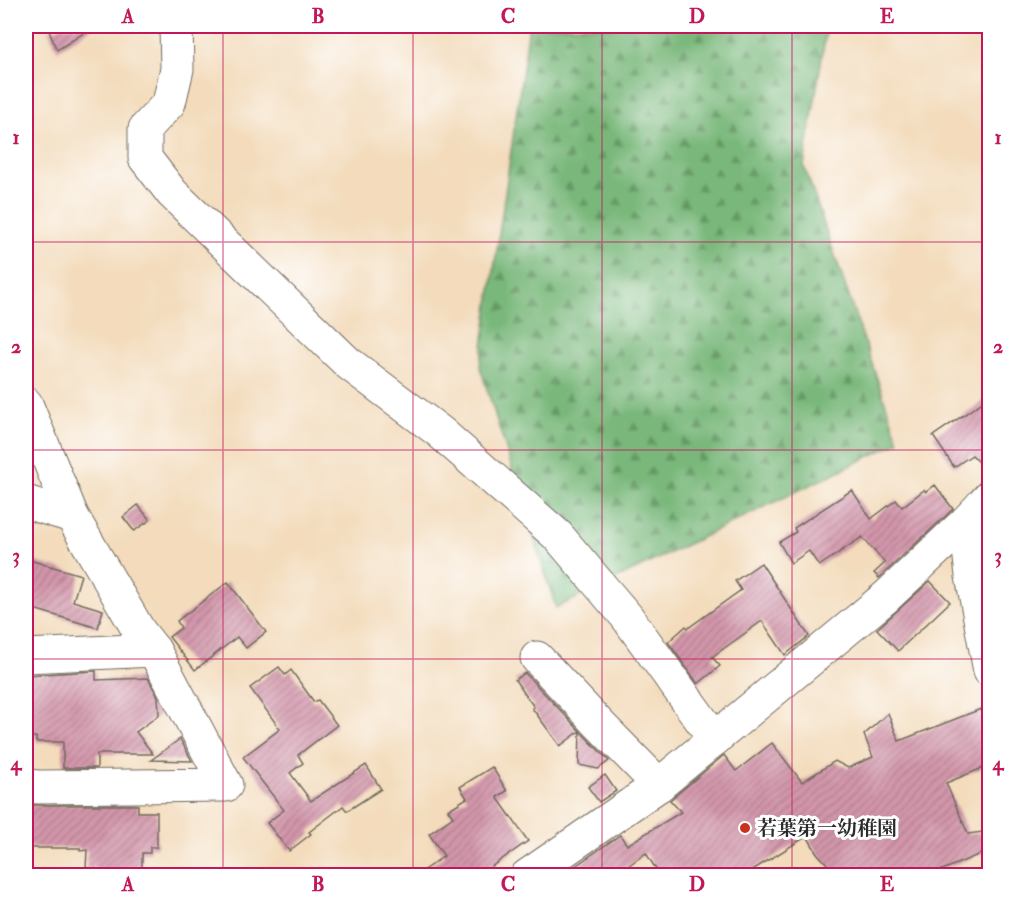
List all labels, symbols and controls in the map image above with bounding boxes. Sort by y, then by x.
text: A [121,4,135,29]
text: B [311,4,325,29]
text: C [501,4,515,29]
text: D [689,4,705,29]
text: E [880,4,895,29]
text: 1 [12,125,20,150]
text: 1 [994,125,1002,150]
text: 2 [11,334,21,359]
text: 2 [993,334,1003,359]
text: 3 [12,543,20,568]
text: 3 [994,543,1002,568]
text: 4 [10,751,23,776]
text: 4 [992,751,1005,776]
place label: 若葉第一幼稚園 [757,816,897,841]
marker: 若葉第一幼稚園 [738,821,752,835]
text: A [121,872,135,897]
text: B [311,872,325,897]
text: C [501,872,515,897]
text: D [689,872,705,897]
text: E [880,872,895,897]

